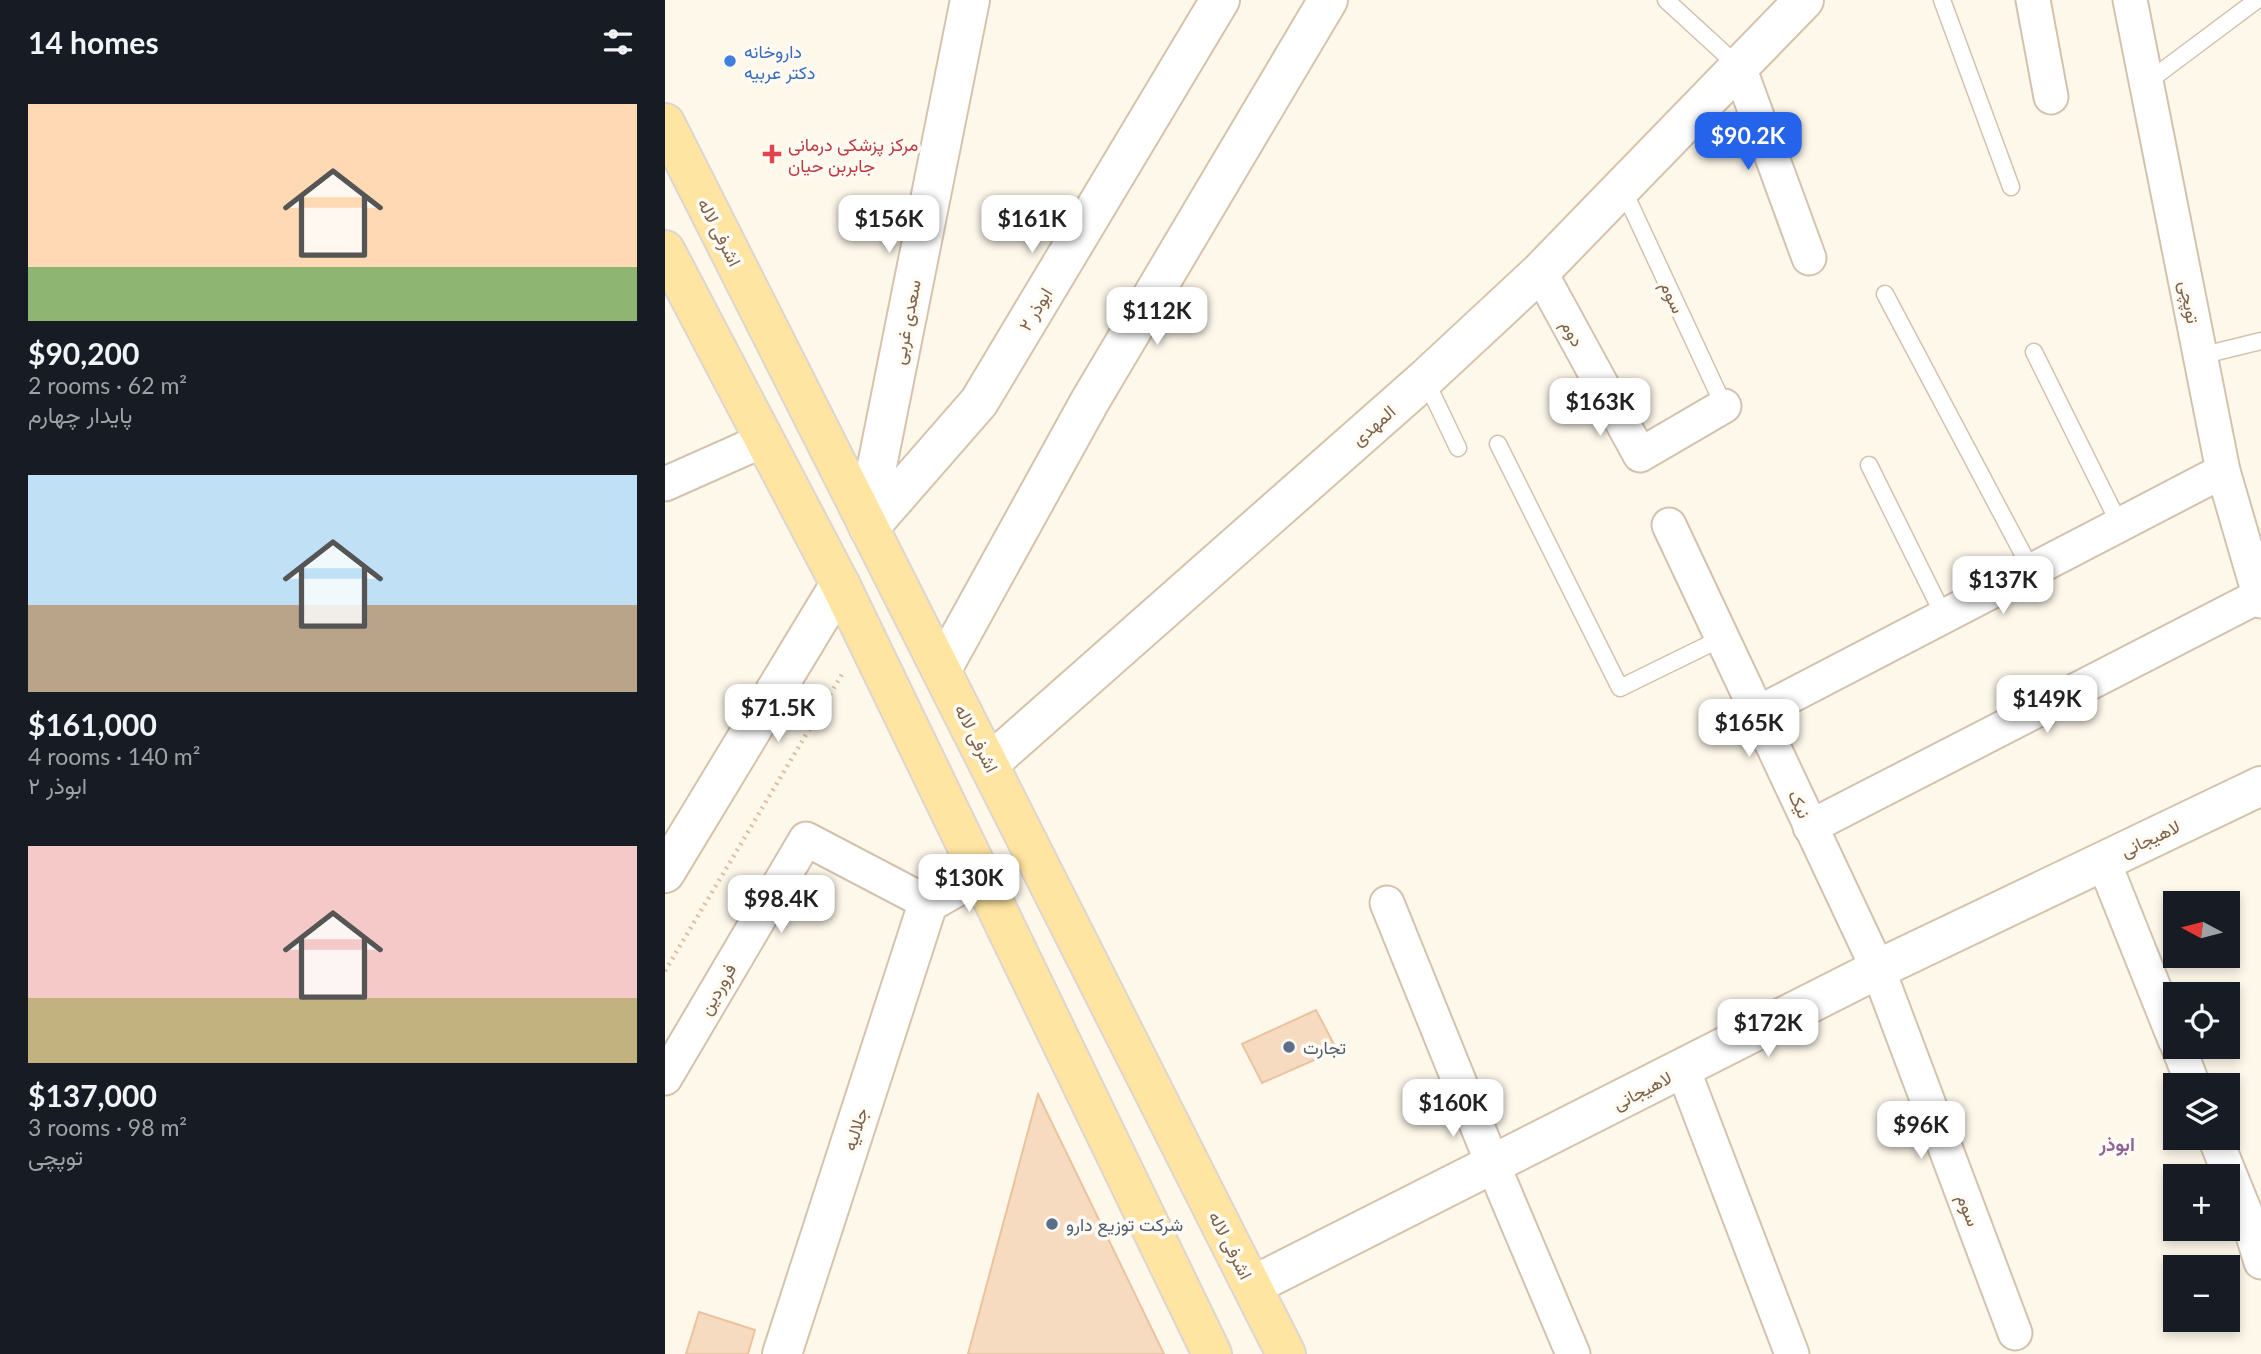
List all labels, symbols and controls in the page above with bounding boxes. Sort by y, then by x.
icon: filters [599,23,637,61]
text: 14 homes [28,24,159,60]
place label: داروخانه دکتر عربیه [744,40,815,84]
marker: داروخانه دکتر عربیه [722,53,738,69]
pin: $90.2K [1691,113,1805,172]
text: $90.2K [1711,121,1785,149]
place label: مرکز پزشکی درمانی جابربن حیان [788,133,918,177]
marker: مرکز پزشکی درمانی جابربن حیان [762,144,782,164]
icon: home [270,150,396,276]
street label: اشرفی لاله [693,194,746,270]
pin: $156K [840,196,938,255]
pin: $161K [983,196,1081,255]
text: $156K [854,204,924,232]
text: $161K [997,204,1067,232]
street label: سوم [1654,277,1690,317]
street label: سعدی غربی [887,278,926,366]
street label: توپچی [2173,279,2205,326]
street label: ابوذر ۲ [1014,283,1057,335]
pin: $112K [1108,288,1206,347]
text: $112K [1122,296,1192,324]
street label: دوم [1555,316,1589,351]
text: $90,200 [28,335,139,371]
text: 2 rooms · 62 m² [28,371,187,399]
pin: $163K [1551,378,1649,438]
text: $163K [1565,387,1635,415]
text: پایدار چهارم [28,400,132,428]
street label: المهدی [1347,400,1400,451]
icon: home [270,521,396,647]
pin: $137K [1954,556,2052,616]
text: $137K [1968,565,2038,593]
pin: $149K [1998,676,2096,735]
pin: $71.5K [721,684,835,744]
text: $149K [2012,684,2082,712]
text: $71.5K [741,693,815,721]
street label: اشرفی لاله [950,700,1003,776]
pin: $165K [1700,700,1798,759]
text: $161,000 [28,706,157,742]
text: $165K [1714,708,1784,736]
text: 4 rooms · 140 m² [28,742,200,770]
text: ابوذر ۲ [28,771,87,799]
street label: نیک [1784,786,1816,822]
street label: لاهیجانی [2117,815,2184,862]
pin: $130K [920,855,1018,914]
text: $130K [934,863,1004,891]
pin: $98.4K [724,876,838,935]
text: $98.4K [744,884,818,912]
north arrow [2163,891,2240,968]
map controls [2163,891,2240,1332]
icon: home [270,892,396,1018]
street label: فروردین [694,959,741,1019]
button: locate [2163,982,2240,1059]
pin: $172K [1719,1000,1817,1059]
text: $172K [1733,1008,1803,1036]
place label: تجارت [1303,1036,1346,1059]
marker: تجارت [1281,1039,1297,1055]
street label: لاهیجانی [1609,1066,1676,1115]
button: layers [2163,1073,2240,1150]
text: $137,000 [28,1077,157,1113]
pin: $160K [1404,1080,1502,1139]
text: $160K [1418,1088,1488,1116]
pin: $96K [1880,1102,1962,1161]
street label: جلالیه [838,1105,872,1153]
text: $96K [1893,1110,1949,1138]
text: 3 rooms · 98 m² [28,1113,187,1141]
district label: ابوذر [2098,1132,2135,1157]
text: توپچی [28,1142,83,1170]
button: + [2163,1164,2240,1241]
street label: سوم [1951,1191,1985,1230]
street label: اشرفی لاله [1204,1207,1257,1283]
place label: شرکت توزیع دارو [1066,1213,1183,1237]
marker: شرکت توزیع دارو [1044,1216,1060,1232]
button: − [2163,1255,2240,1332]

